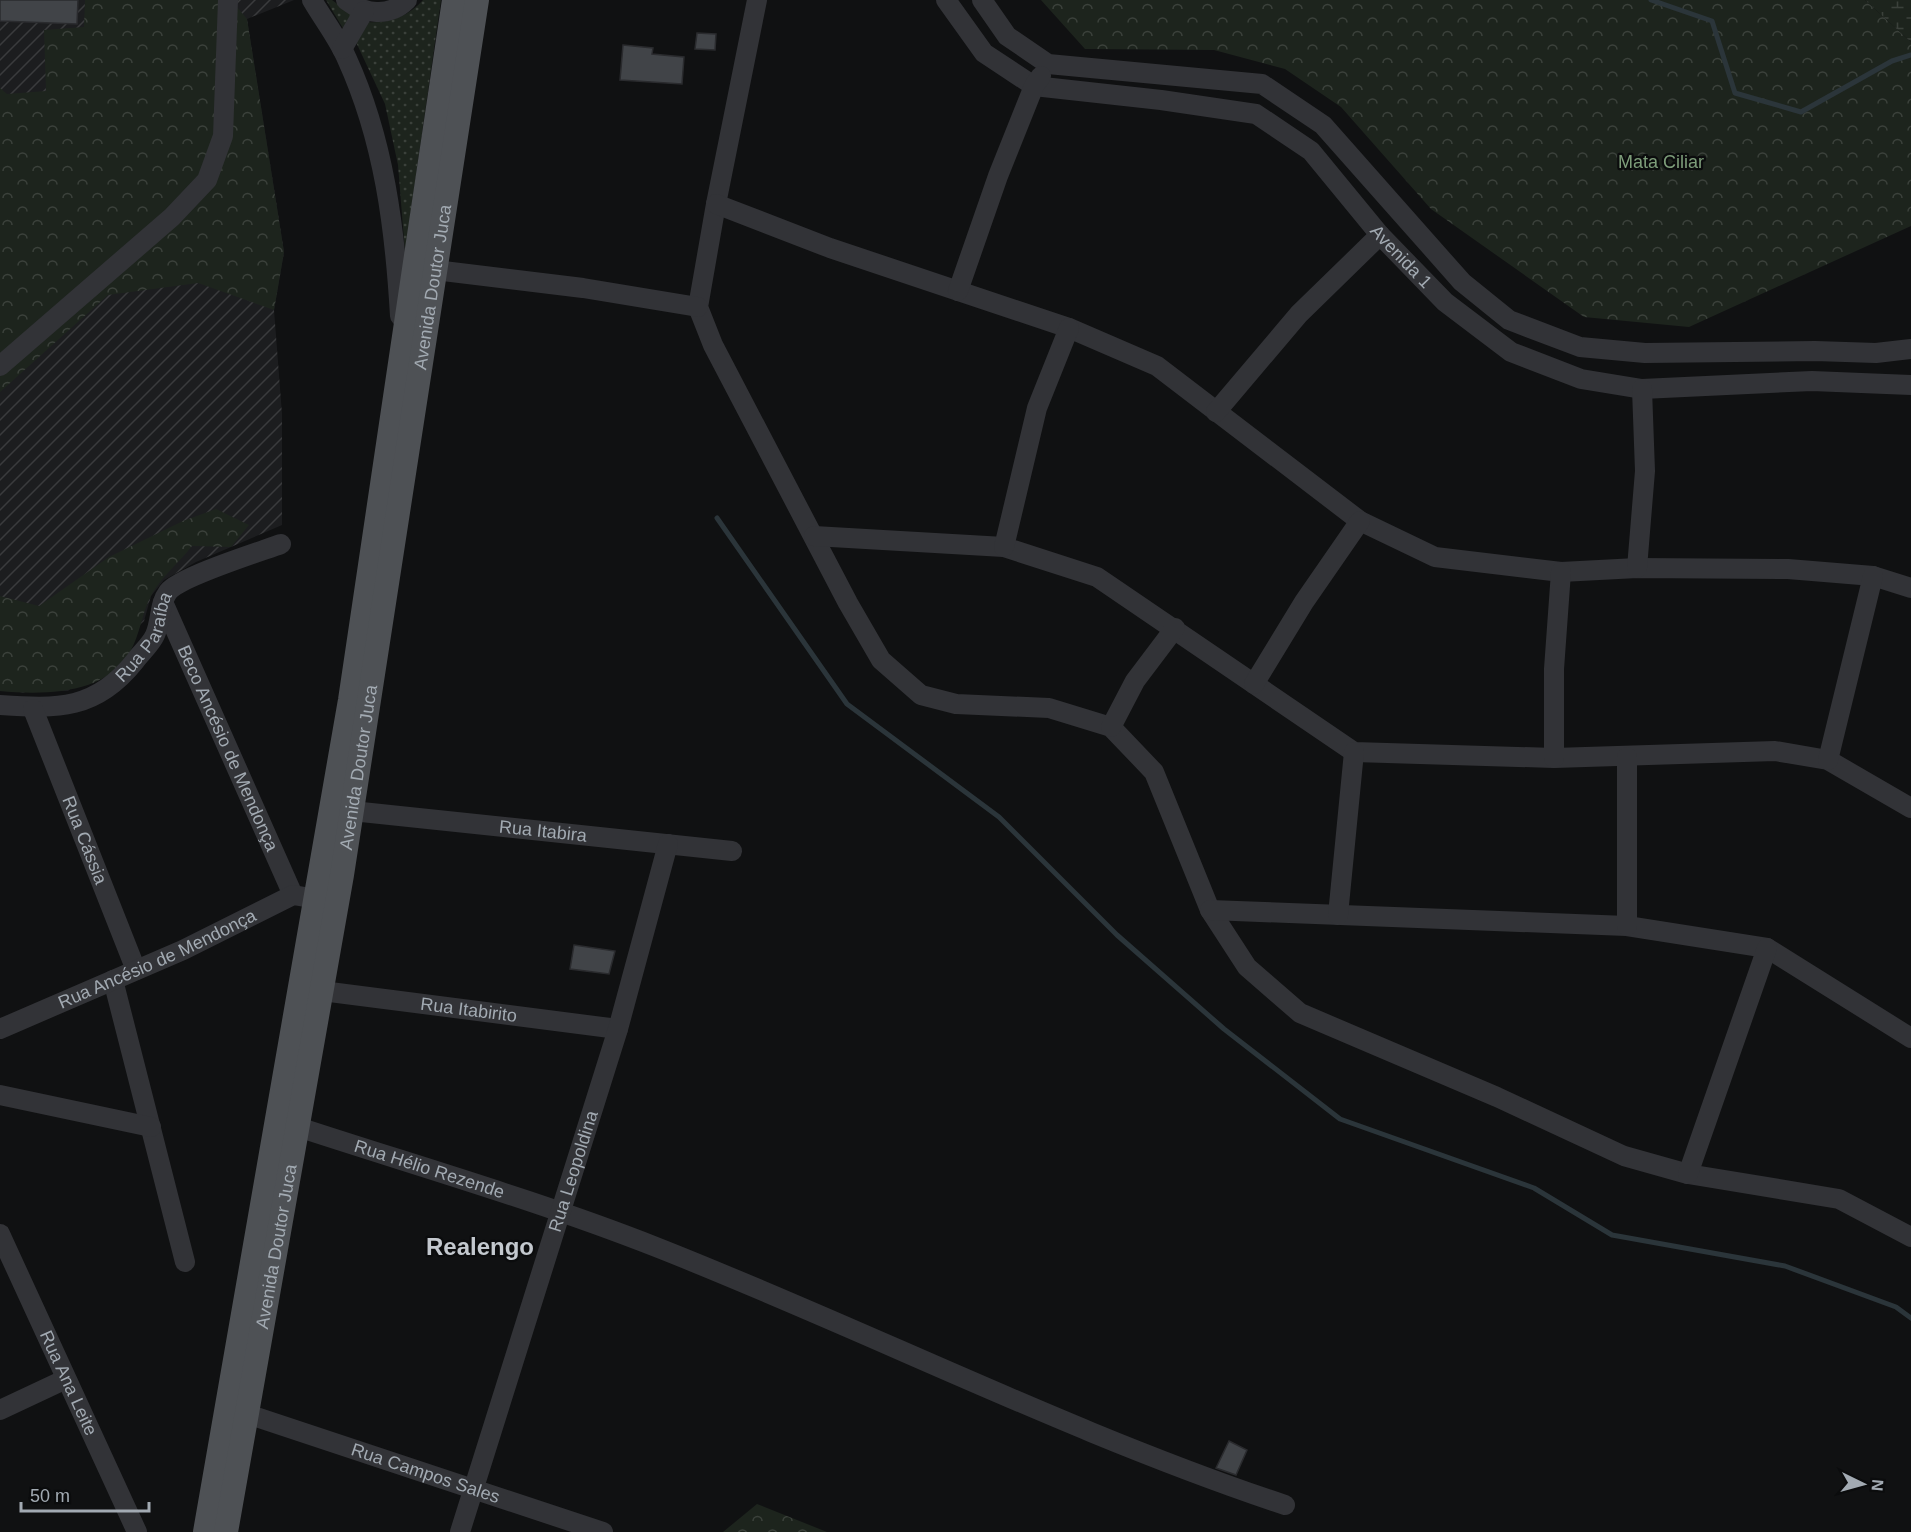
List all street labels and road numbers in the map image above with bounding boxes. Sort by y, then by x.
street label: Avenida Doutor Juca [410,202,455,371]
street label: Avenida 1 [1366,221,1436,292]
street label: Rua Paraíba [111,588,176,686]
street label: Beco Ancésio de Mendonça [173,642,283,855]
street label: Avenida Doutor Juca [336,682,381,851]
street label: Rua Cássia [58,793,112,888]
street label: Rua Itabira [498,817,589,846]
street label: Rua Ancésio de Mendonça [55,905,260,1013]
street label: Rua Itabirito [419,994,518,1026]
street label: Rua Leopoldina [545,1107,602,1235]
street label: Rua Hélio Rezende [352,1136,507,1202]
street label: Avenida Doutor Juca [252,1162,301,1330]
street label: Rua Ana Leite [36,1327,101,1439]
street label: Rua Campos Sales [349,1439,502,1507]

